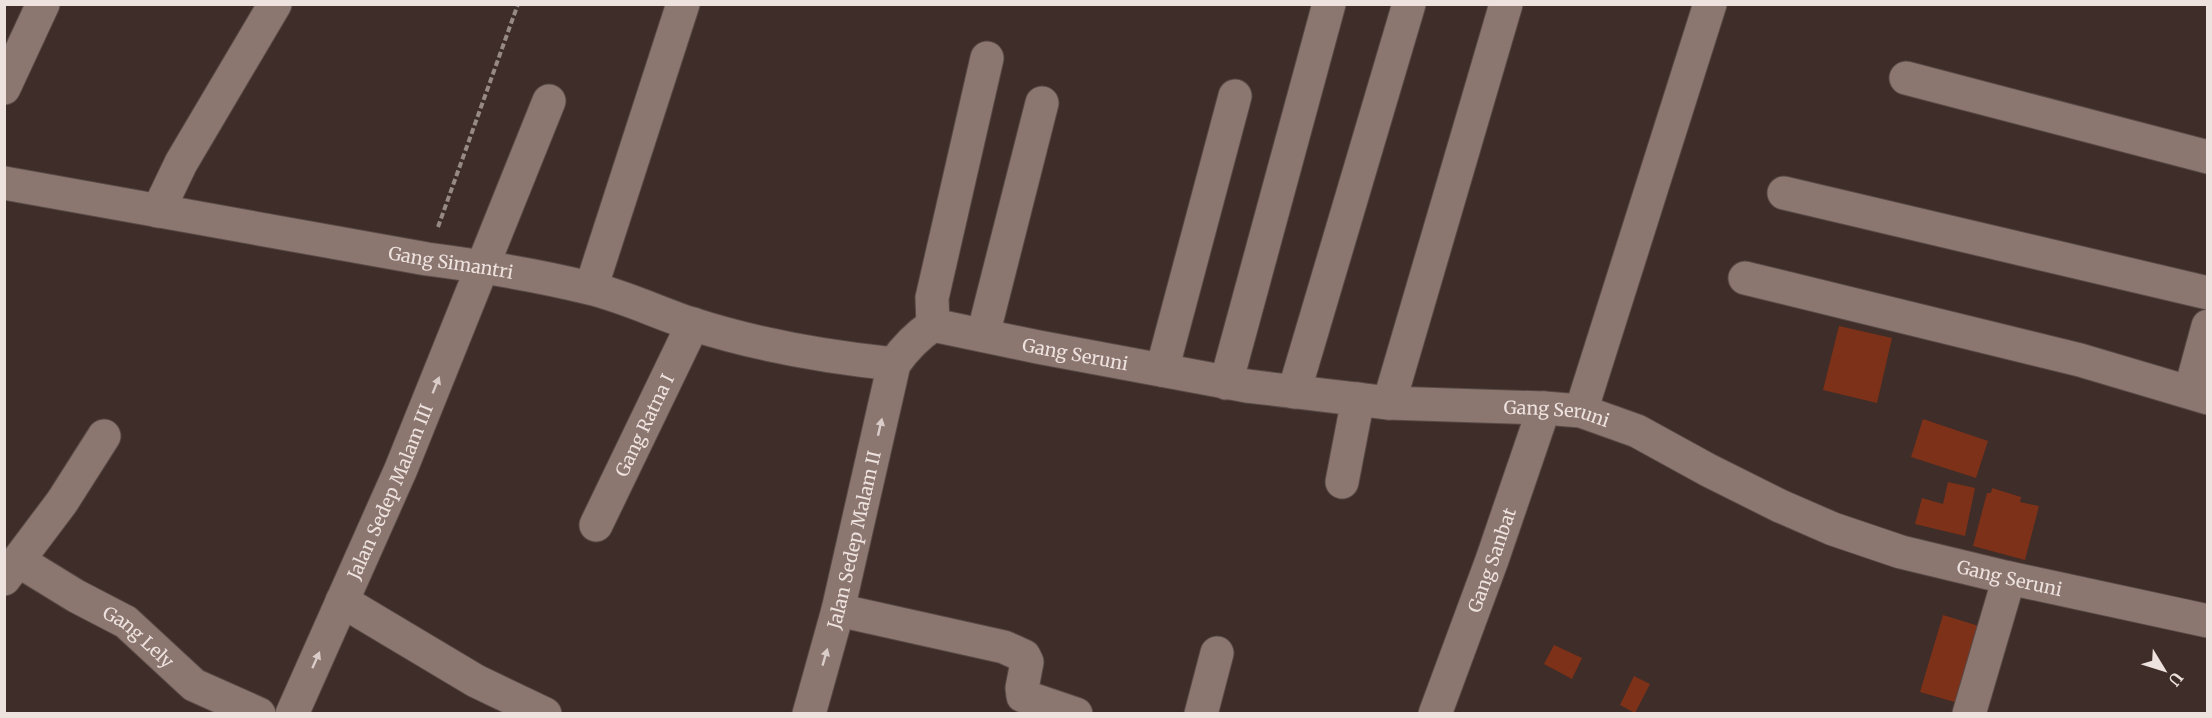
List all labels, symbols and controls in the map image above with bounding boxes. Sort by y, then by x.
street label: Gang Simantri [387,241,515,283]
street label: Gang Seruni [1020,333,1130,375]
street label: Gang Ratna I [610,370,679,480]
one-way arrow [432,376,442,394]
street label: Gang Seruni [1503,395,1613,432]
street label: Jalan Sedep Malam III [341,400,438,584]
one-way arrow [875,418,885,436]
street label: Jalan Sedep Malam II [822,448,885,632]
street label: Gang Sanbat [1462,505,1521,616]
street label: Gang Seruni [1955,554,2064,601]
street label: Gang Lely [99,601,180,673]
north arrow [2134,640,2194,700]
one-way arrow [821,648,830,666]
one-way arrow [312,651,321,669]
text: U [2164,668,2187,690]

